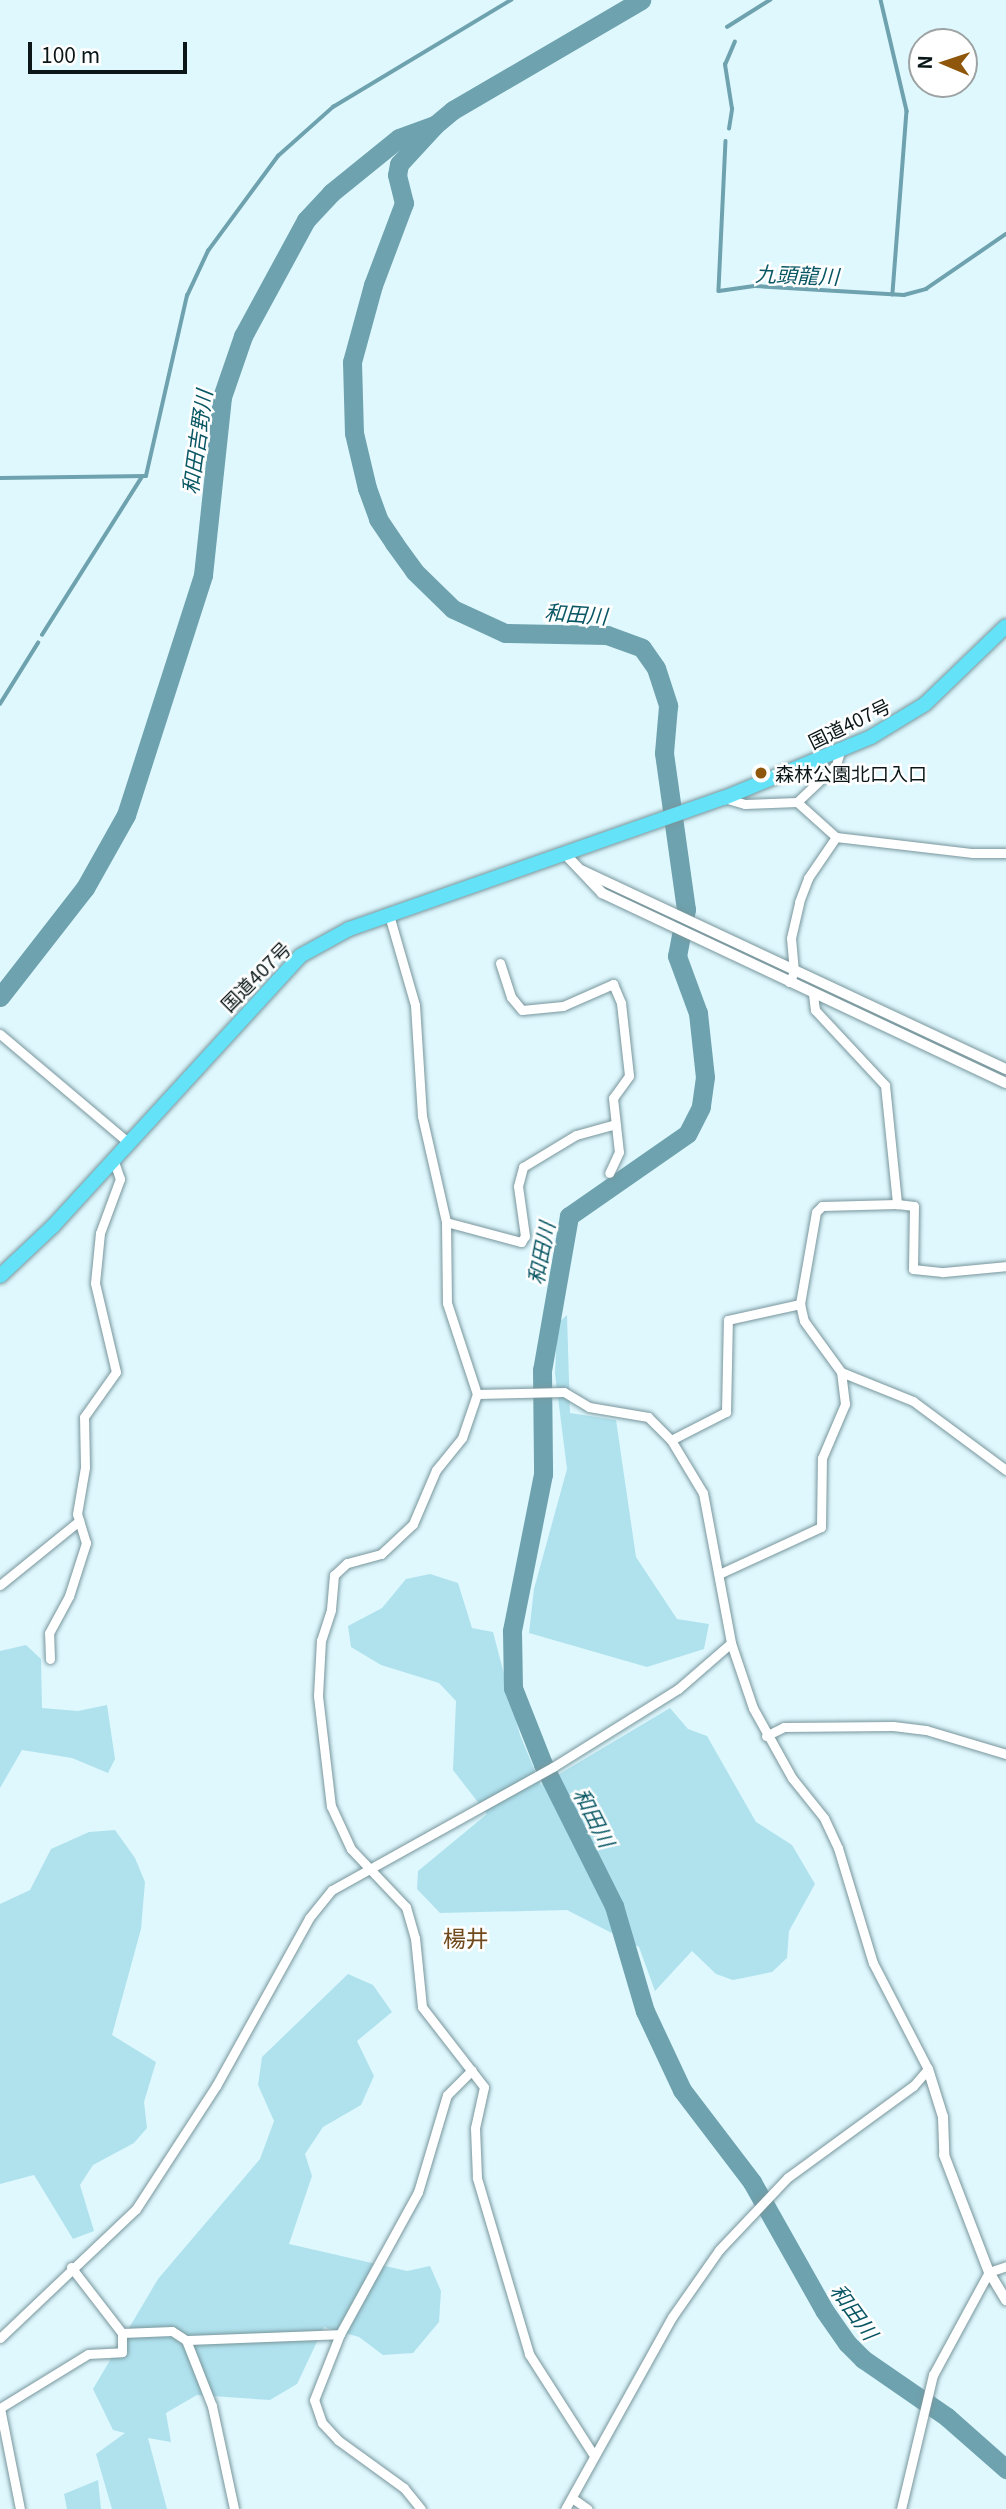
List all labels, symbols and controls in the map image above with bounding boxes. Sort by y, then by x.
scale bar [32,28,191,72]
north arrow [908,28,978,98]
text: 100 m [41,39,100,69]
text: N [910,55,937,70]
water label: 九頭龍川 [755,260,839,288]
water label: 和田吉野川 [176,388,216,496]
water label: 和田川 [544,598,608,628]
street label: 国道407号 [804,693,894,753]
place label: 森林公園北口入口 [775,762,927,784]
marker: 森林公園北口入口 [753,765,769,781]
street label: 国道407号 [216,937,294,1015]
water label: 和田川 [522,1220,558,1286]
water label: 和田川 [569,1783,621,1851]
district label: 楊井 [443,1923,489,1951]
water label: 和田川 [826,2278,884,2344]

